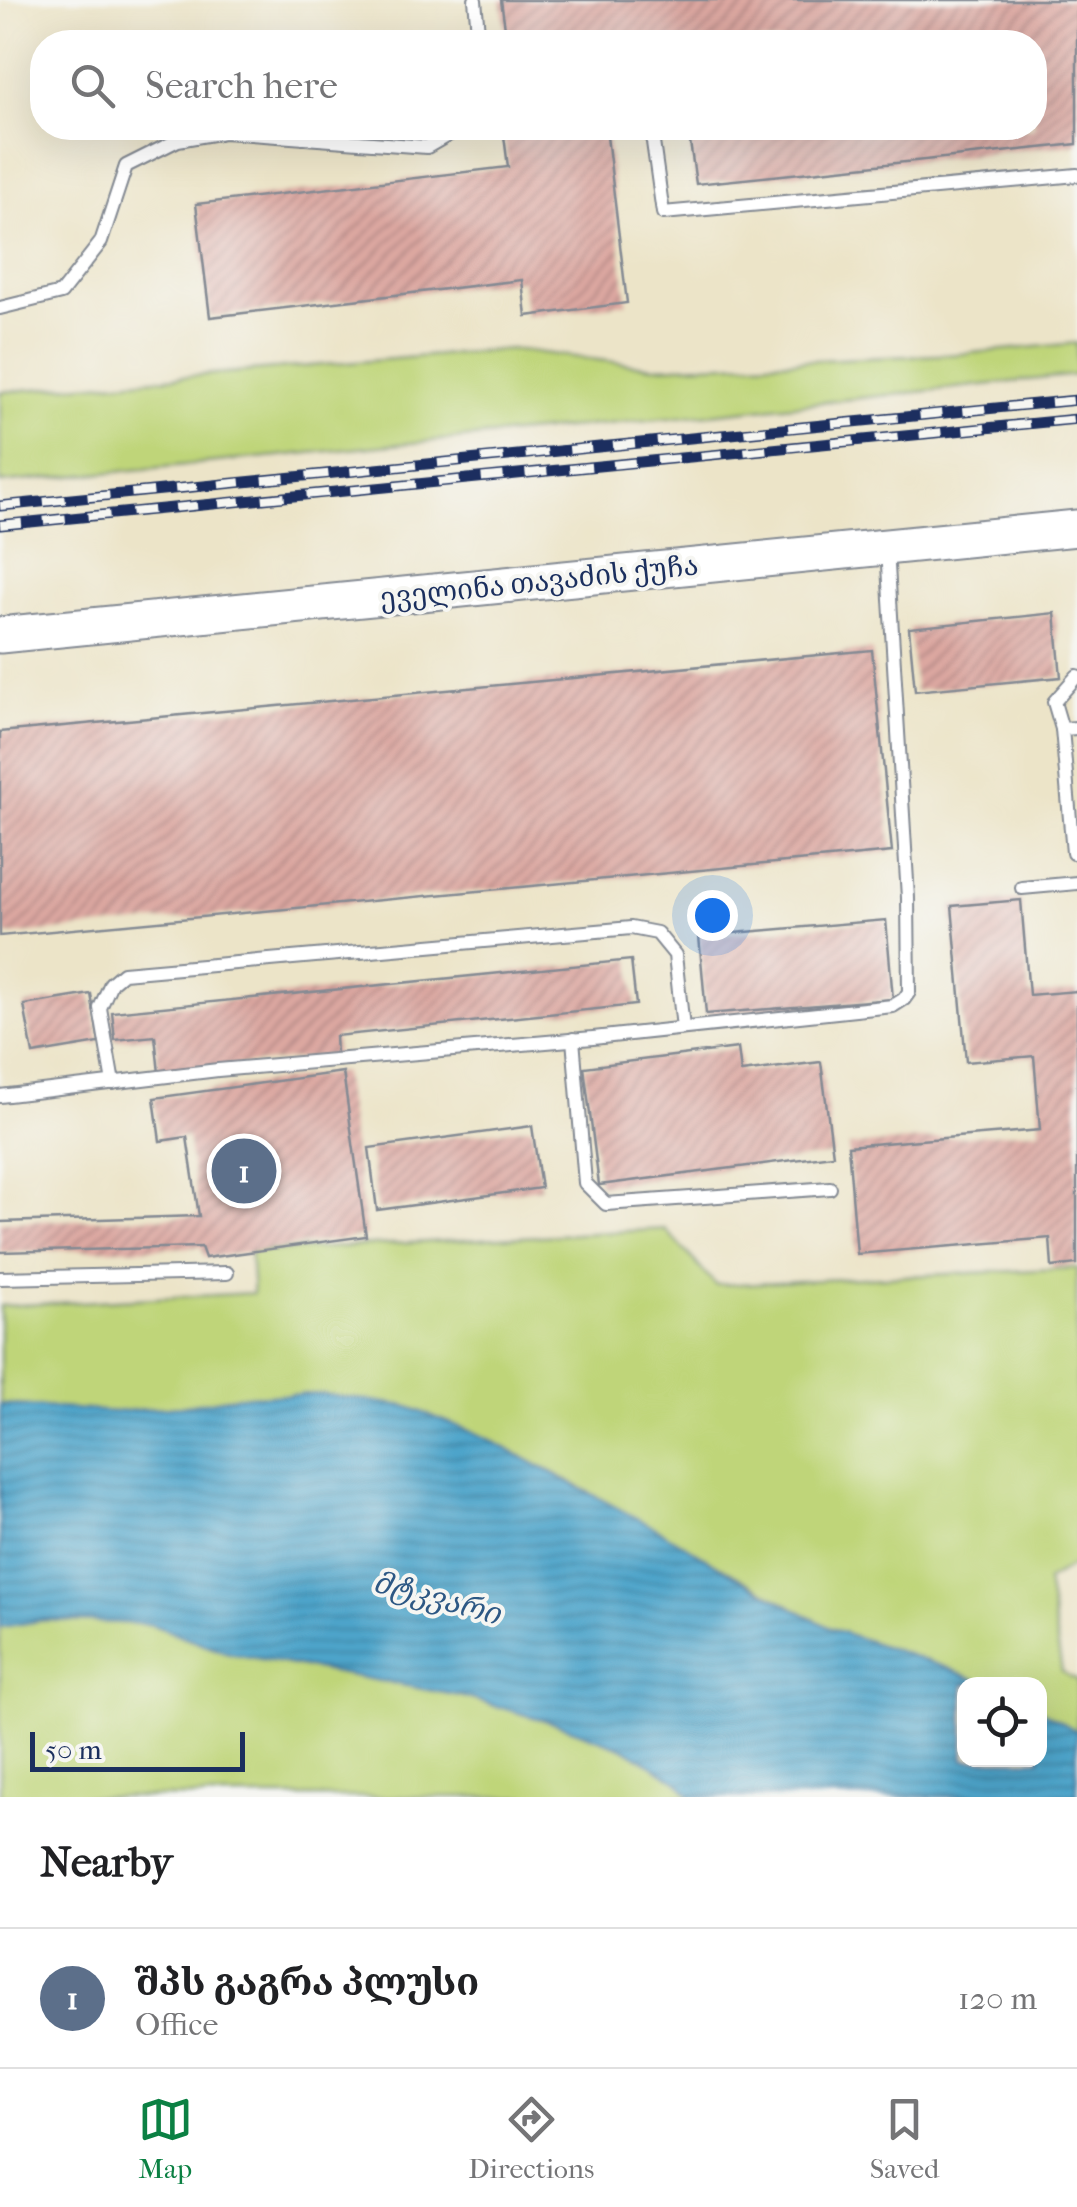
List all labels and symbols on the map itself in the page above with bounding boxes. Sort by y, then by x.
street label: ეველინა თავაძის ქუჩა [378,548,700,615]
your location [687,890,738,941]
pin: 1 [212,1134,276,1208]
water label: მტკვარი [370,1565,506,1633]
scale bar [30,1727,245,1772]

